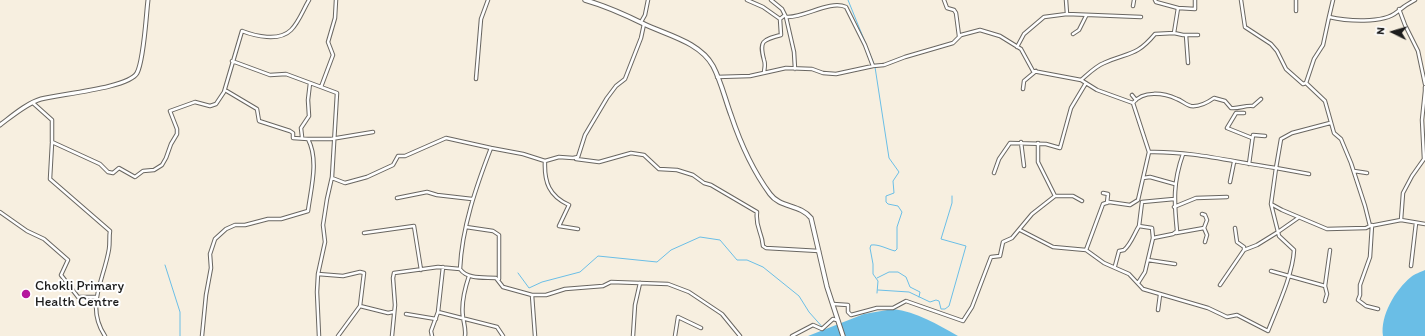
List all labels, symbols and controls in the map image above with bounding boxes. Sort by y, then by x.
north arrow [1373,12,1413,52]
text: N [1374,27,1387,35]
place label: Chokli Primary Health Centre [35,278,124,310]
marker: Chokli Primary Health Centre [20,288,32,300]

